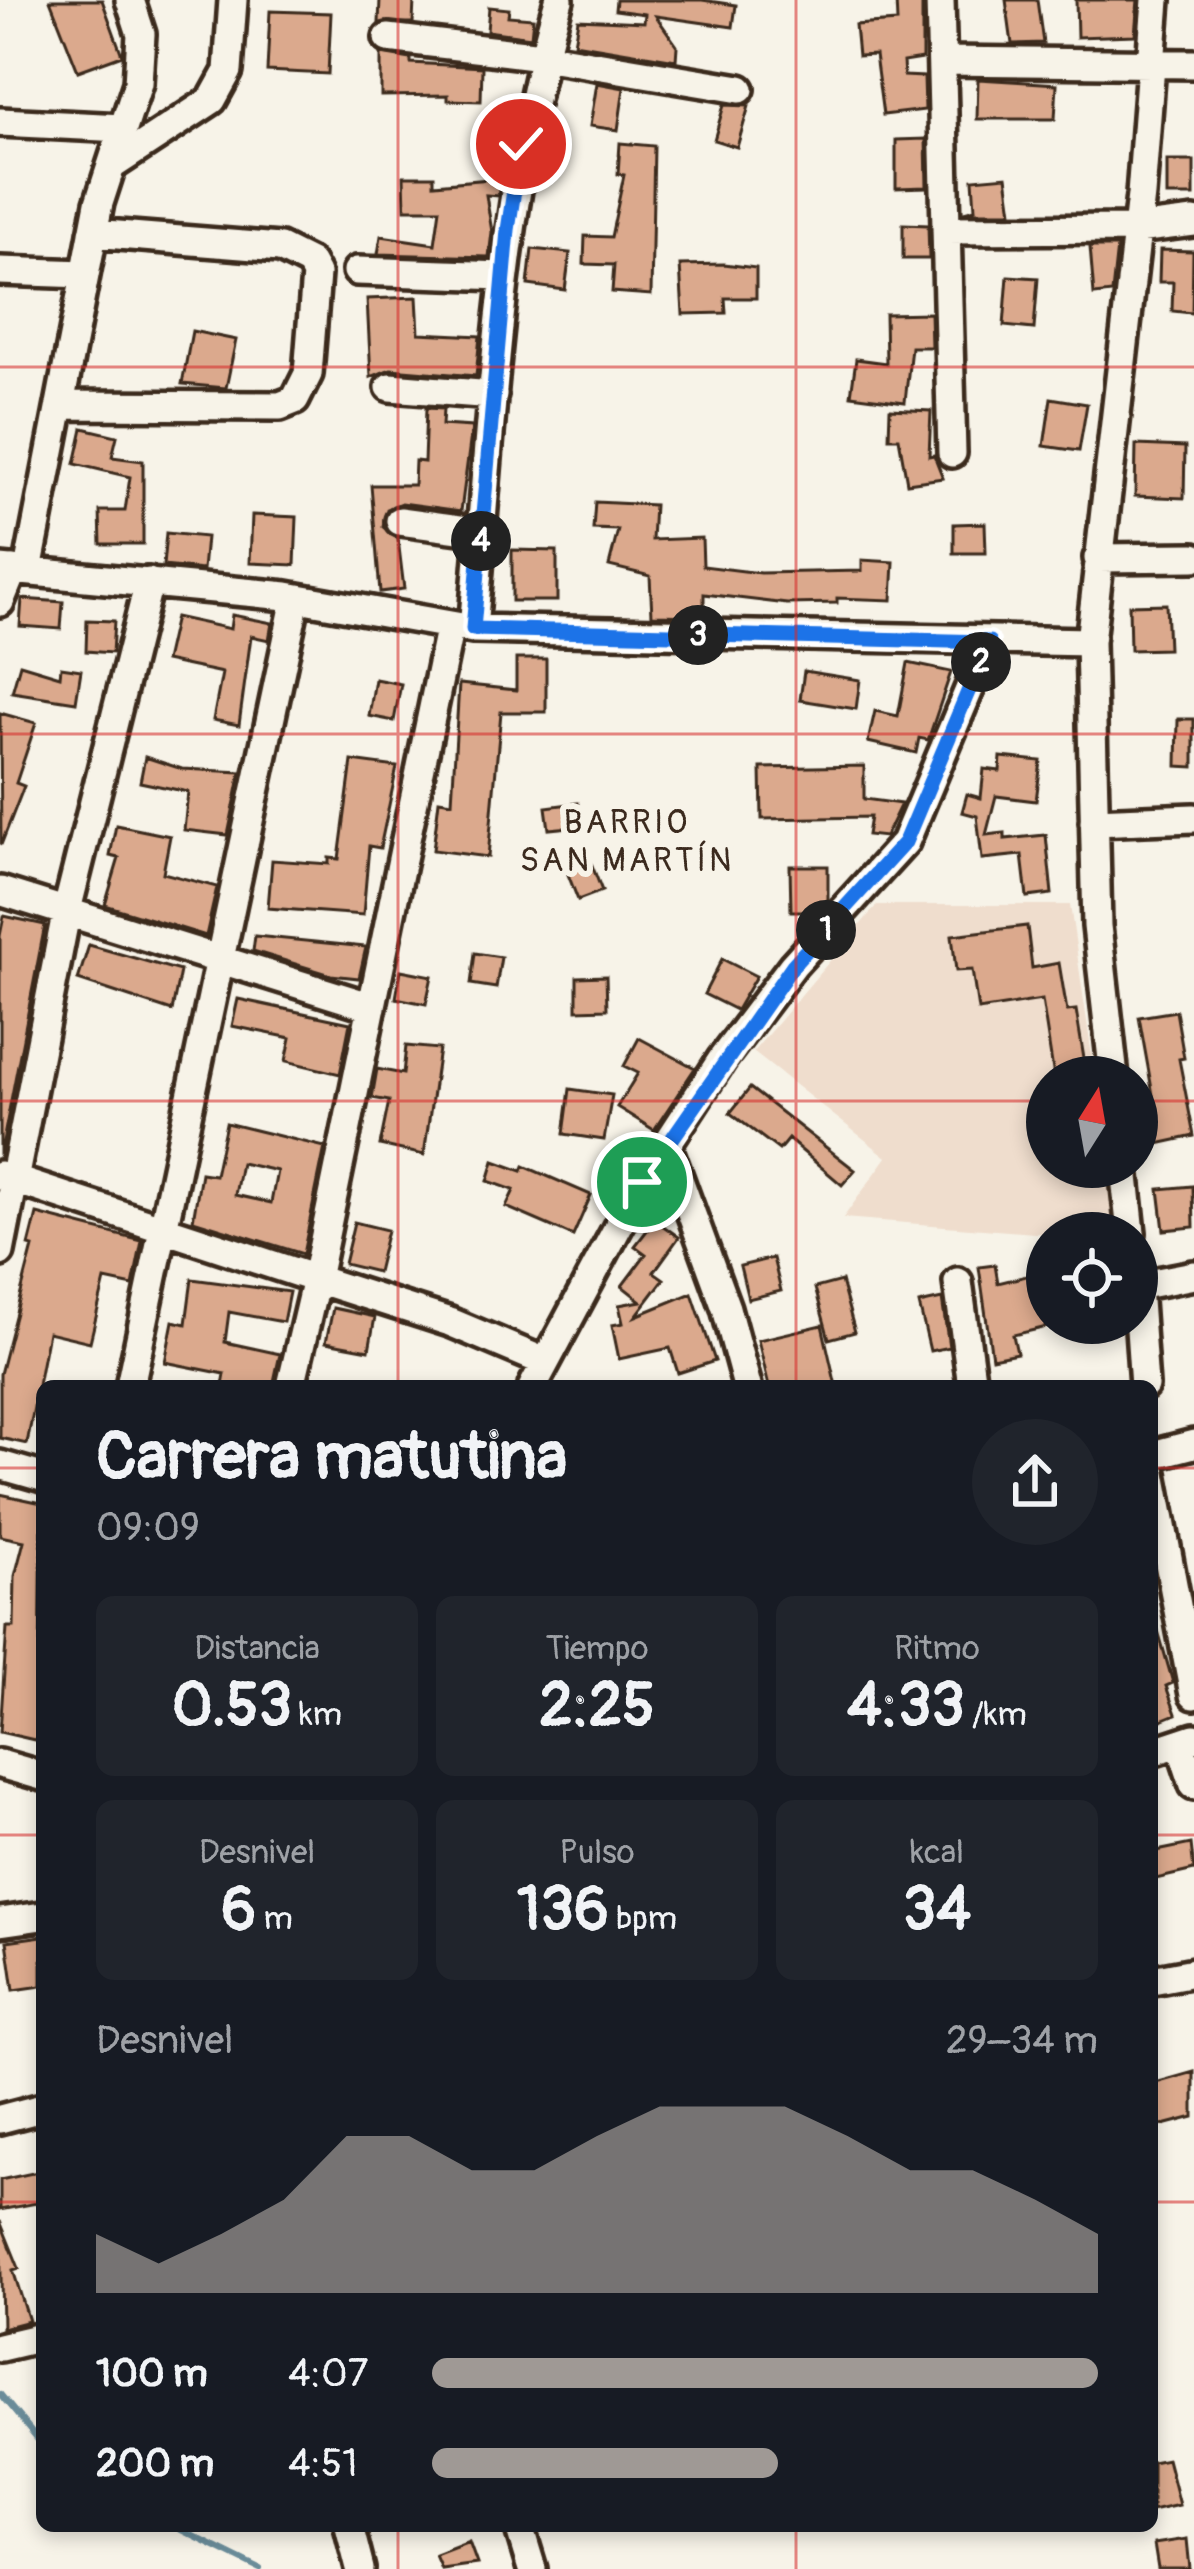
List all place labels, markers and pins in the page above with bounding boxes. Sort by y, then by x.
pin [470,93,572,195]
pin: 4 [451,511,511,571]
pin: 3 [668,605,728,665]
pin: 2 [951,632,1011,692]
pin: 1 [796,900,856,960]
pin [591,1131,693,1233]

